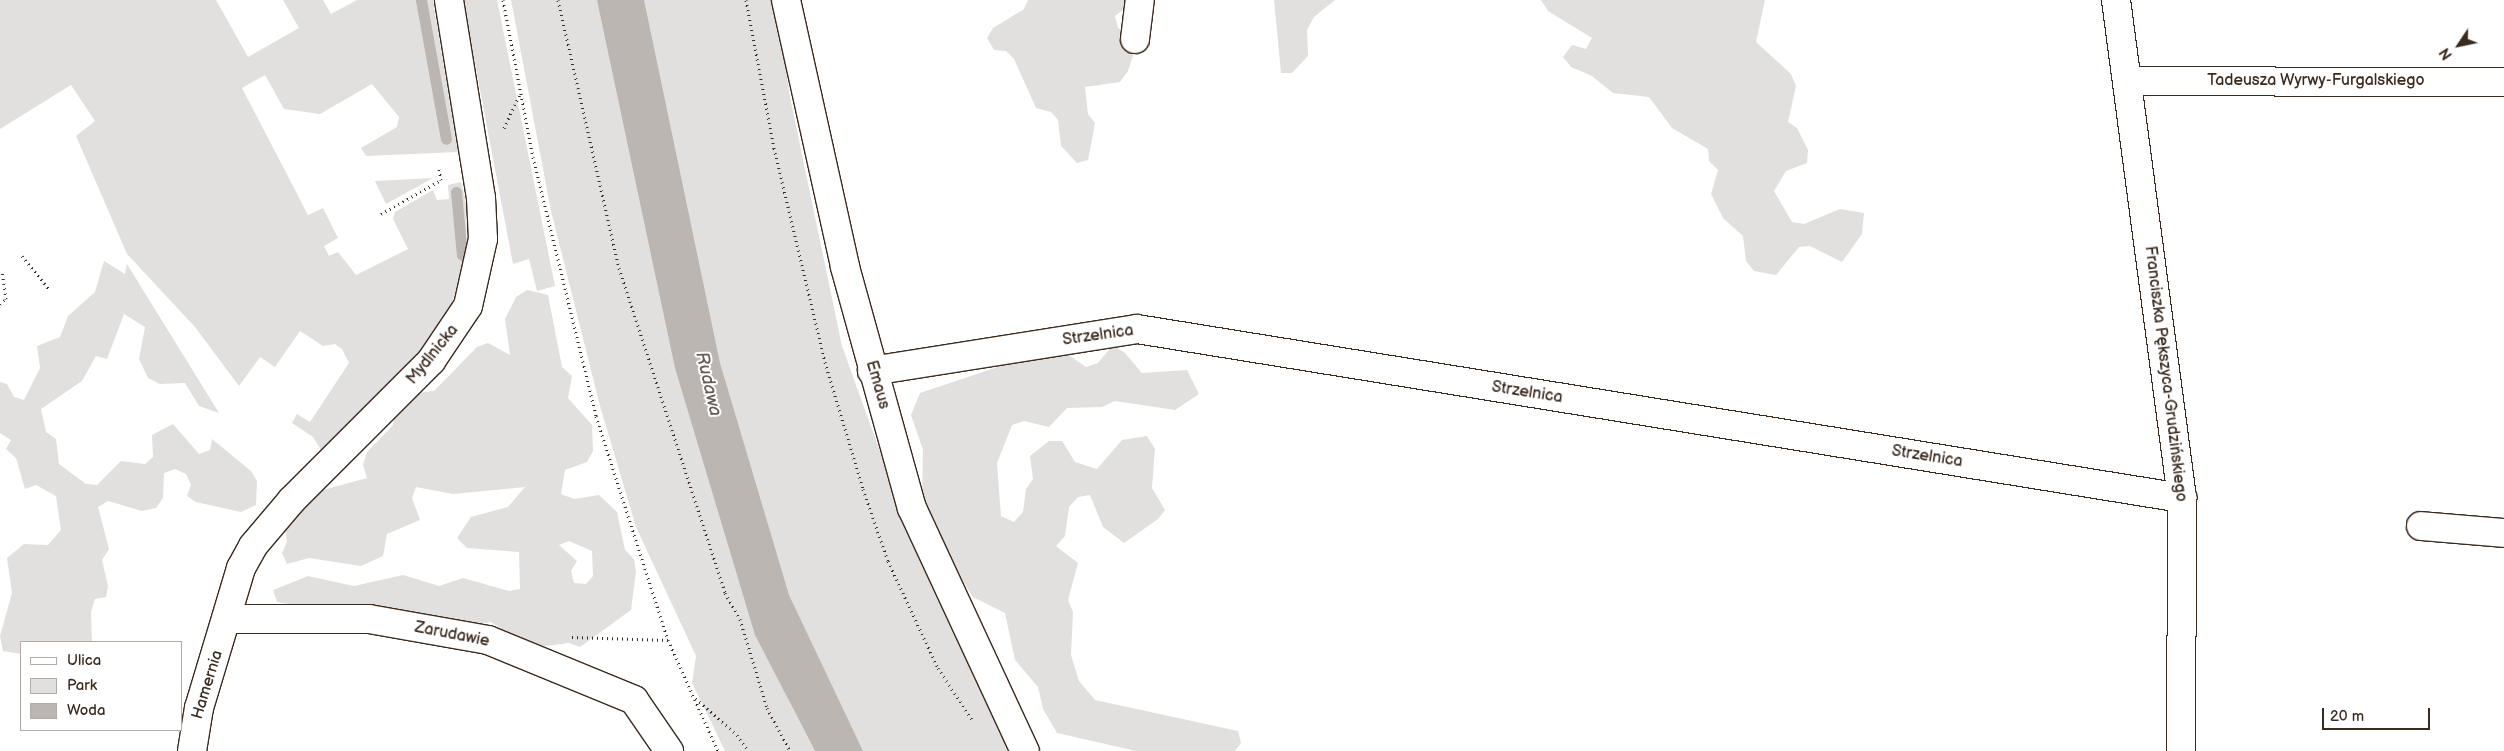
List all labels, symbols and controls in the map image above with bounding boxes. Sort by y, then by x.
north arrow [2434,20,2484,70]
text: N [2436,45,2456,63]
street label: Tadeusza Wyrwy-Furgalskiego [2207,71,2425,91]
street label: Franciszka Pększyca-Grudzińskiego [2140,245,2190,503]
street label: Mydlnicka [403,321,463,389]
street label: Strzelnica [1061,322,1135,350]
water label: Rudawa [690,350,726,418]
street label: Emaus [861,358,893,412]
street label: Strzelnica [1490,378,1564,408]
street label: Strzelnica [1890,442,1964,472]
street label: Zarudawie [413,618,491,652]
legend [20,641,182,731]
street label: Hamernia [188,648,228,722]
text: Ulica [67,651,101,670]
text: Park [67,676,97,695]
scale bar [2324,698,2432,730]
text: Woda [67,701,105,720]
text: 20 m [2330,707,2364,726]

